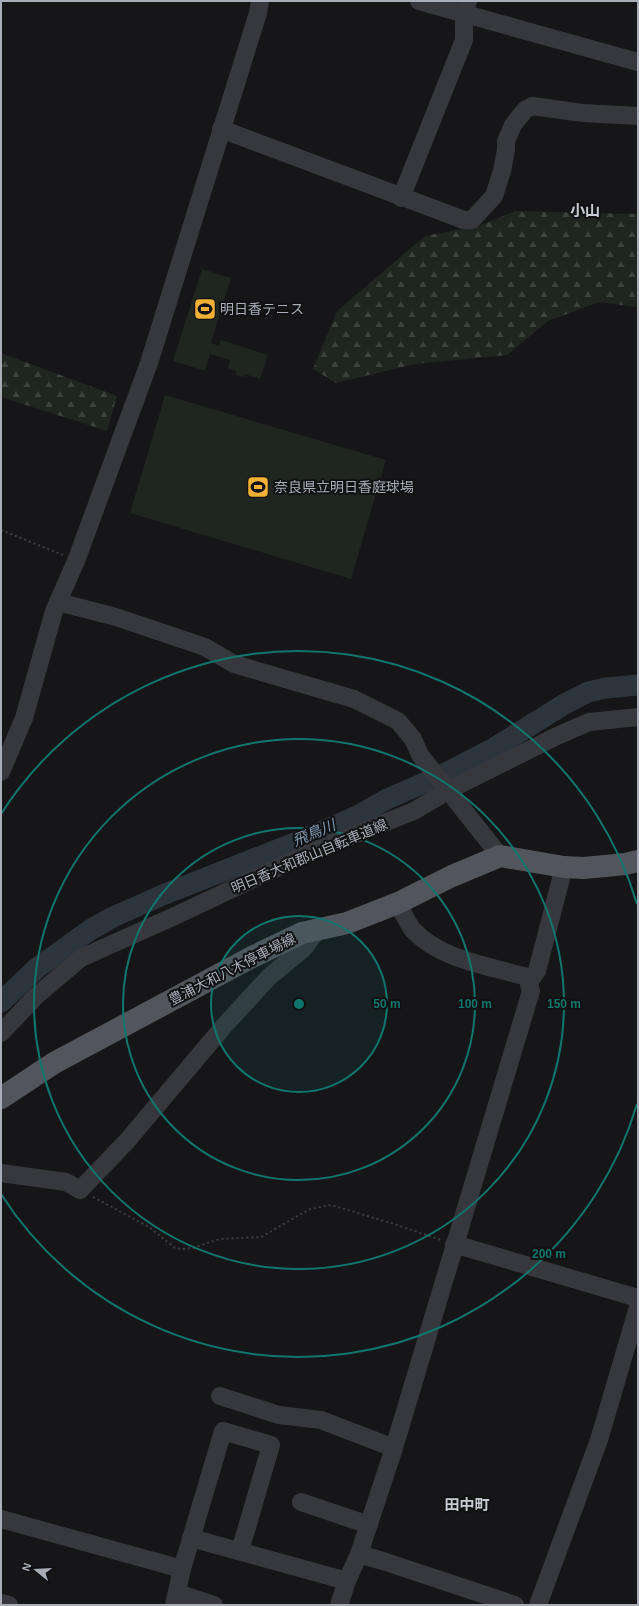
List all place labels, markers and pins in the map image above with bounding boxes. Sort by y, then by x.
sports icon: 明日香テニス [192,296,218,322]
place label: 明日香テニス [220,301,304,317]
sports icon: 奈良県立明日香庭球場 [245,474,271,500]
place label: 奈良県立明日香庭球場 [274,479,414,495]
centre of rings [292,997,306,1011]

